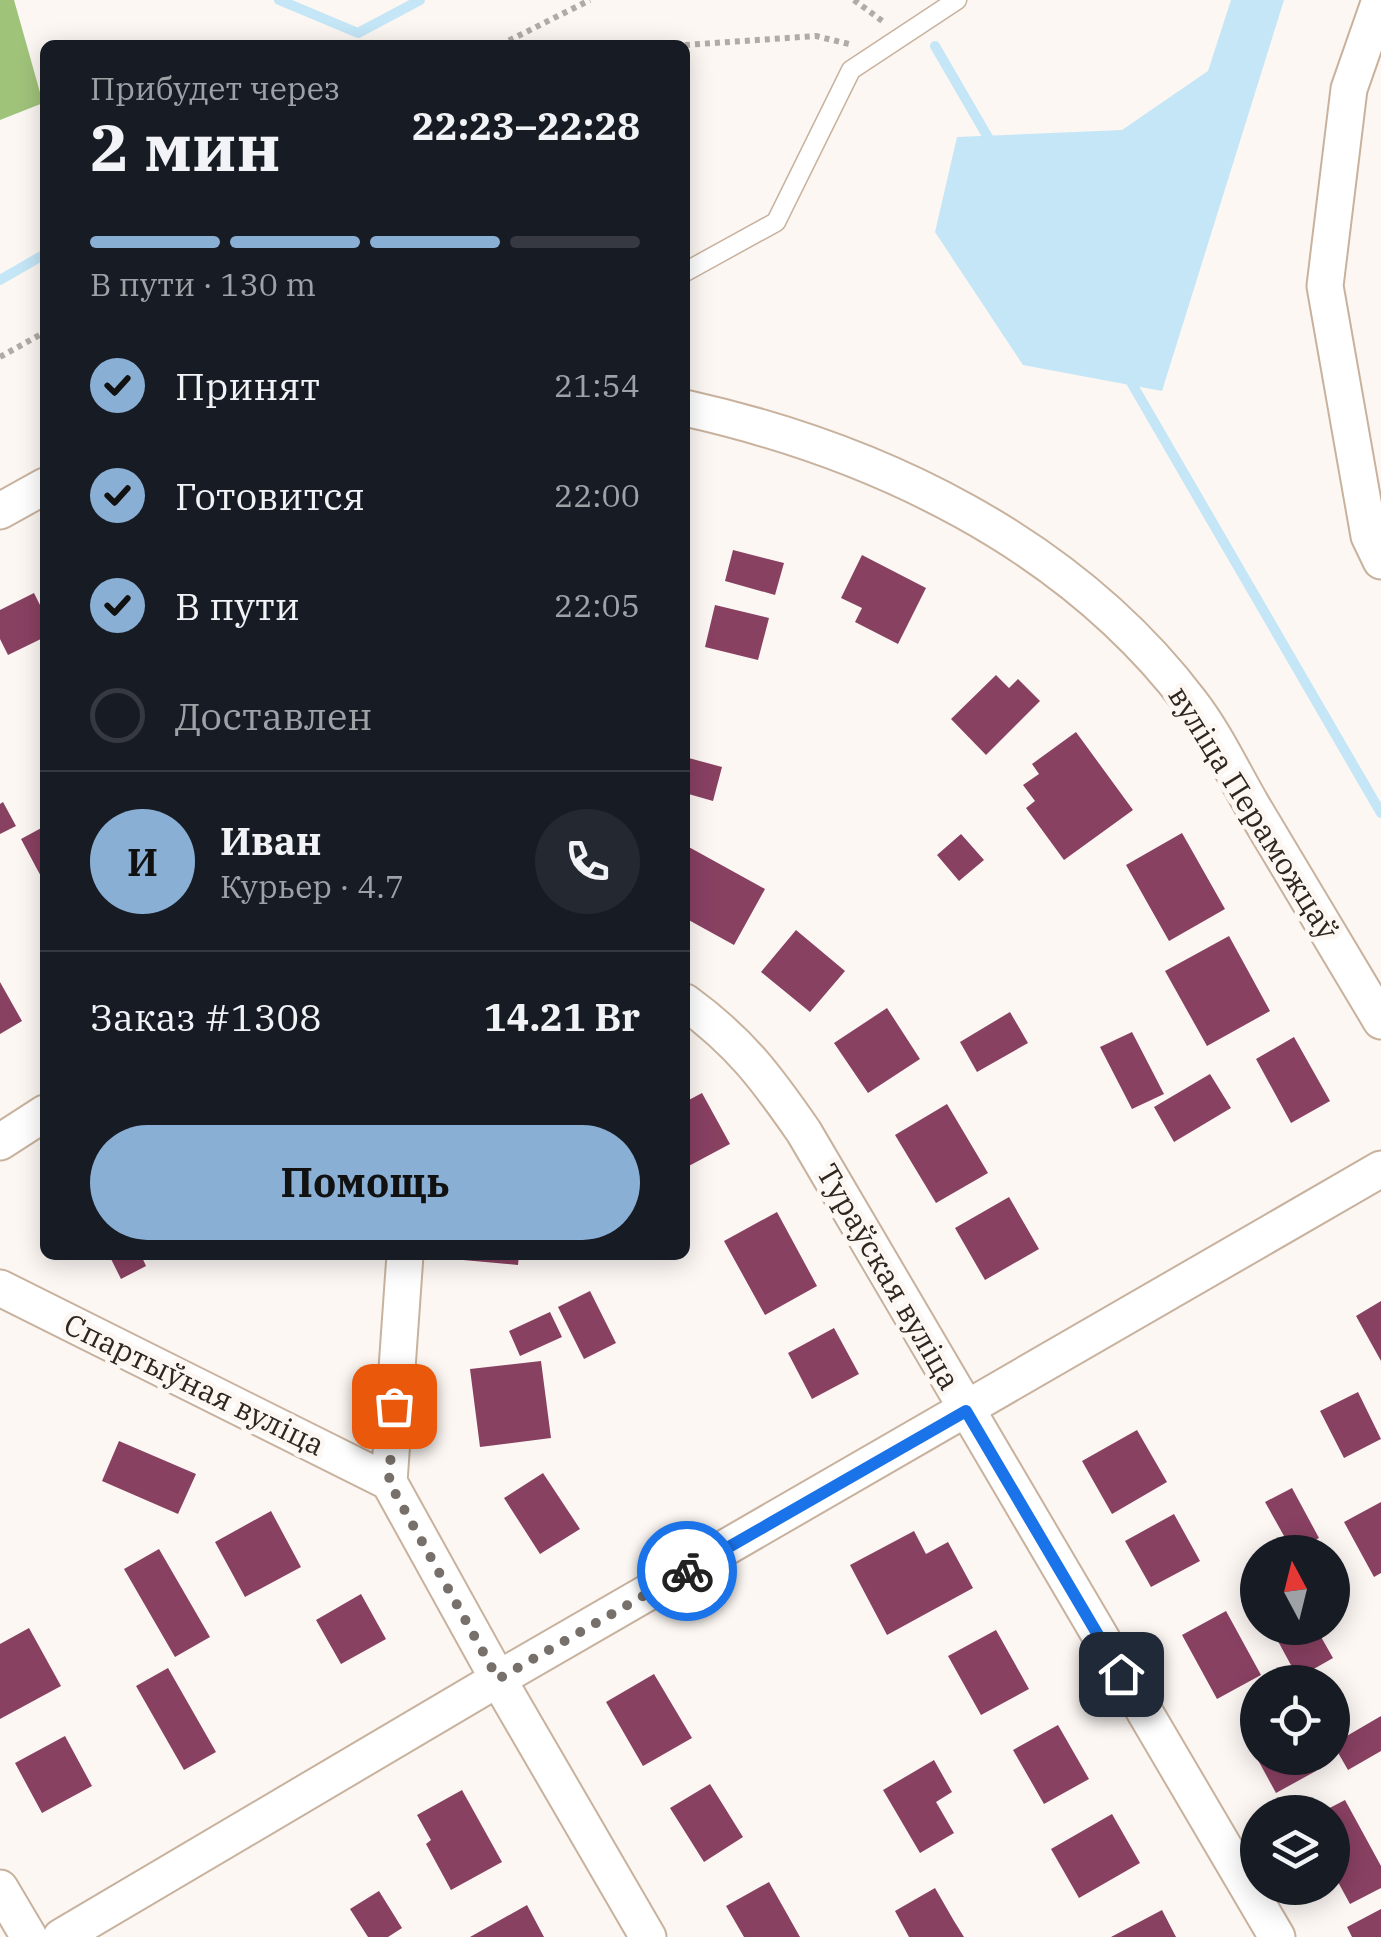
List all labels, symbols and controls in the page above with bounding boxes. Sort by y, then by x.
text: Прибудет через [90,67,340,109]
text: 22:23–22:28 [412,101,640,150]
text: 2 мин [90,104,281,189]
text: В пути · 130 m [90,263,316,305]
icon: check [90,358,145,413]
text: Принят [175,361,320,410]
text: 21:54 [554,364,640,406]
icon: check [90,468,145,523]
text: Готовится [175,471,365,520]
text: 22:00 [554,474,640,516]
icon: check [90,578,145,633]
text: В пути [175,581,300,630]
text: 22:05 [554,584,640,626]
street label: вуліца Пераможцаў [1160,678,1348,946]
text: Доставлен [175,691,372,740]
button: phone [535,809,640,914]
text: Иван [220,816,321,865]
text: И [127,837,158,886]
text: Курьер · 4.7 [220,865,404,907]
text: Заказ #1308 [90,992,322,1041]
text: 14.21 Br [484,992,640,1041]
button: Помощь [90,1125,640,1240]
street label: Тураўская вуліца [809,1156,970,1396]
street label: Спартыўная вуліца [58,1304,331,1464]
pin [352,1364,437,1449]
icon: bag [367,1379,422,1434]
courier [637,1521,737,1621]
north arrow [1240,1535,1350,1645]
map controls [1240,1535,1350,1905]
icon: bike [660,1544,715,1599]
pin [1079,1632,1164,1717]
icon: home [1094,1647,1149,1702]
button: locate [1240,1665,1350,1775]
button: layers [1240,1795,1350,1905]

